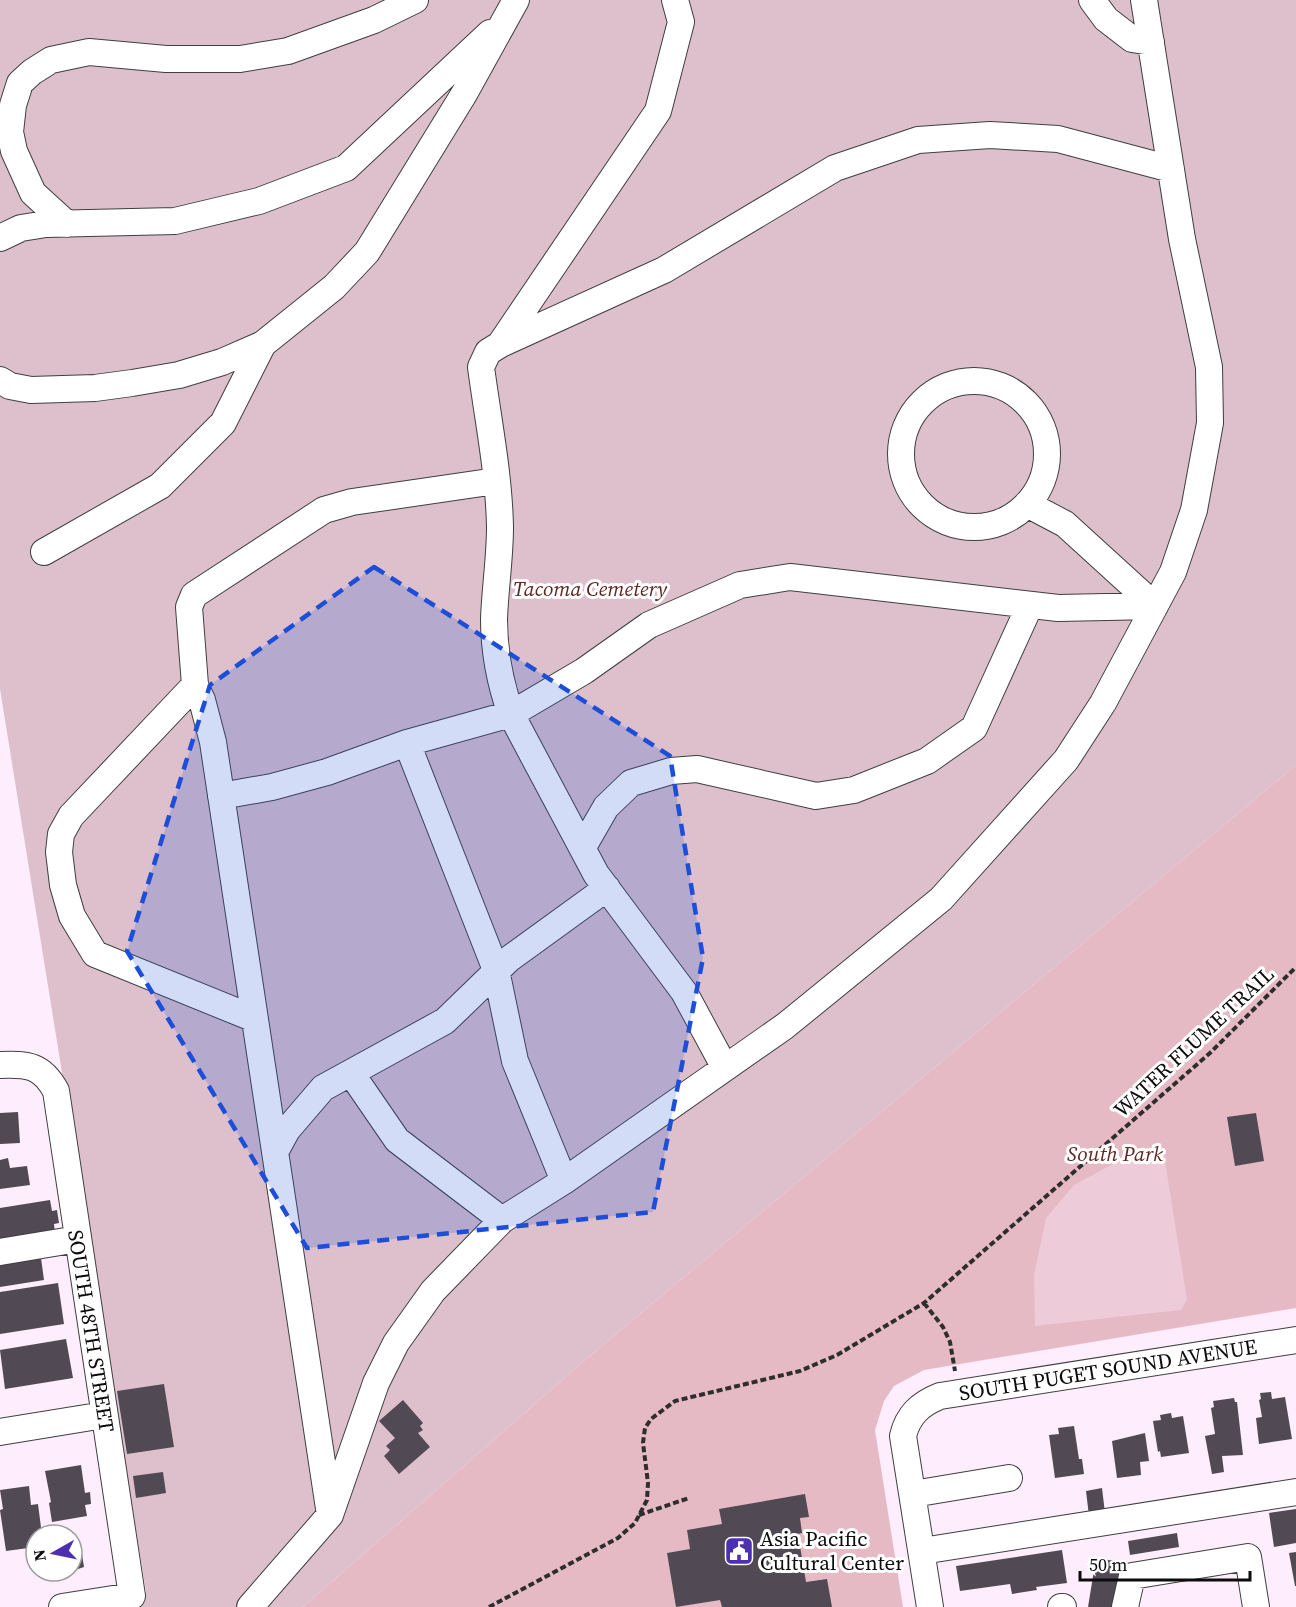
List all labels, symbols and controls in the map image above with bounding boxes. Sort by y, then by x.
park label: Tacoma Cemetery [513,574,668,603]
street label: WATER FLUME TRAIL [1107,960,1280,1124]
park label: South Park [1067,1139,1163,1168]
street label: SOUTH 48TH STREET [61,1228,122,1434]
street label: SOUTH PUGET SOUND AVENUE [957,1332,1259,1407]
north arrow [24,1523,84,1583]
place label: Asia Pacific Cultural Center [760,1524,904,1577]
public building icon: Asia Pacific Cultural Center [723,1535,755,1567]
scale bar [1080,1544,1250,1582]
text: N [27,1548,51,1563]
text: 50 m [1089,1552,1127,1577]

